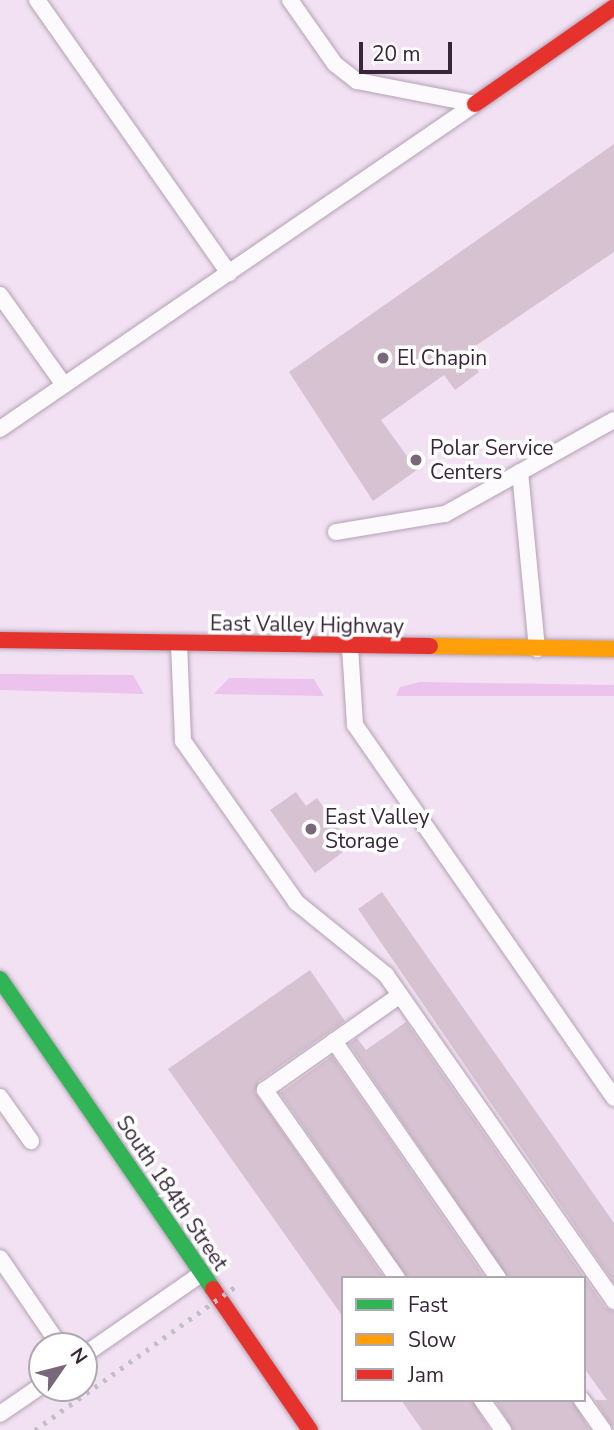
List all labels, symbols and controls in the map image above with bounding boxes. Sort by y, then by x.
scale bar [362,28,455,72]
text: 20 m [372,40,421,68]
place label: El Chapin [397,345,487,371]
marker: El Chapin [375,350,391,366]
place label: Polar Service Centers [430,435,553,485]
marker: Polar Service Centers [408,452,424,468]
street label: East Valley Highway [210,611,404,639]
place label: East Valley Storage [325,804,430,854]
marker: East Valley Storage [303,821,319,837]
street label: South 184th Street [111,1111,233,1275]
legend [341,1276,586,1402]
text: Fast [408,1291,448,1319]
text: Slow [408,1326,456,1354]
north arrow [28,1332,98,1402]
text: N [64,1343,93,1369]
text: Jam [408,1361,444,1389]

